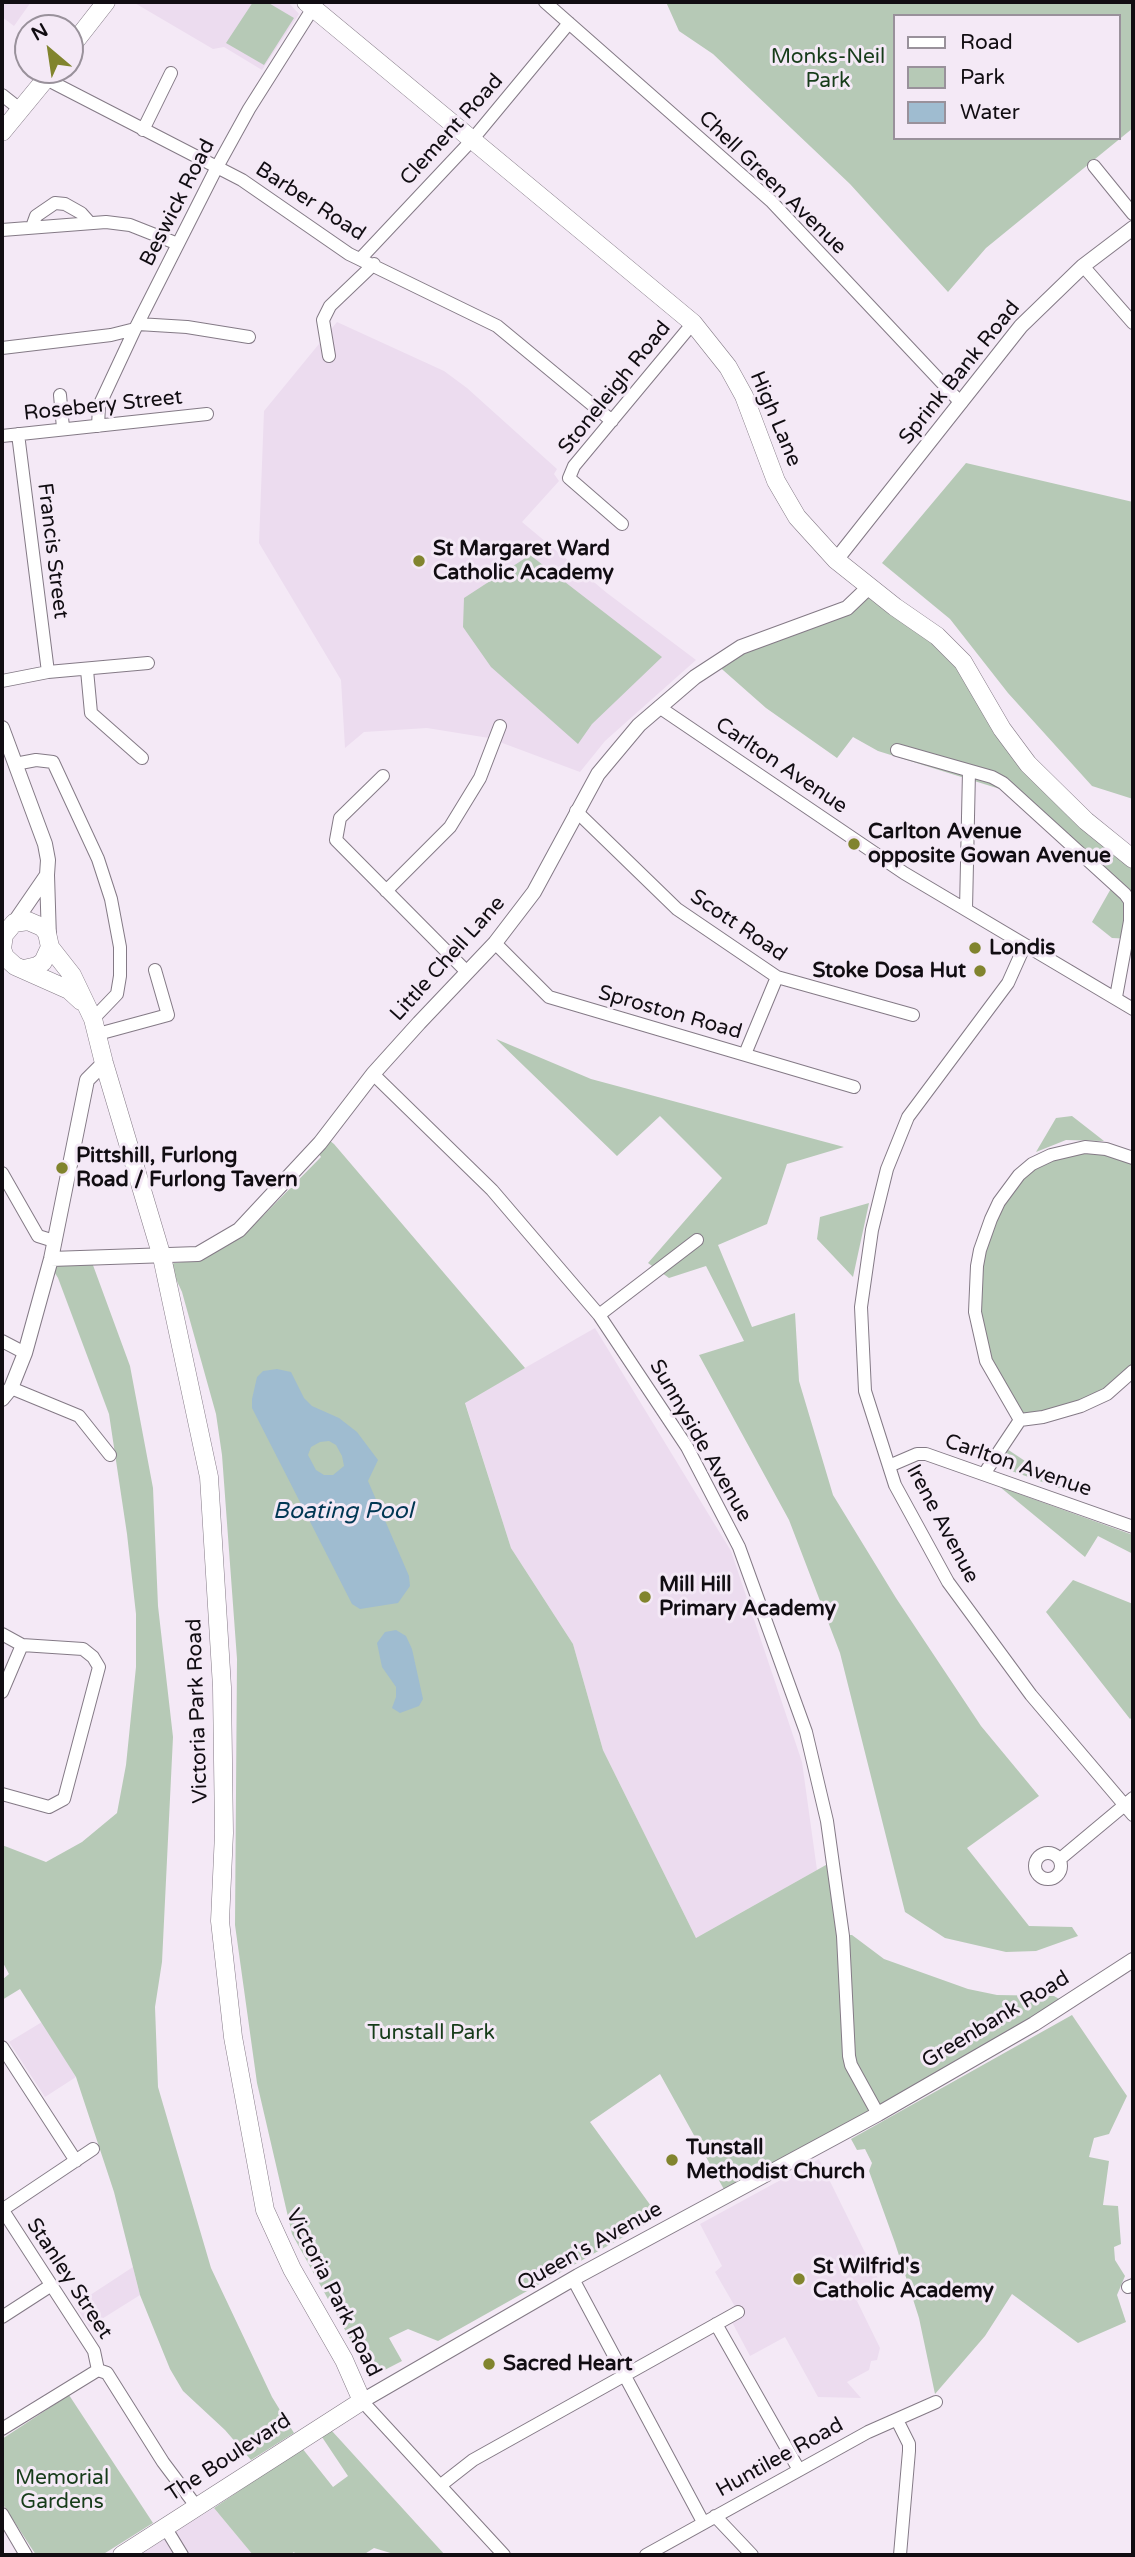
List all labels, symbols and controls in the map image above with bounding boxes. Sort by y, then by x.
north arrow [14,14,84,84]
legend [894,14,1121,140]
text: N [28,19,52,46]
text: Road [960,30,1013,55]
park label: Monks-Neil Park [771,44,885,94]
text: Park [960,65,1005,90]
street label: Clement Road [395,69,509,191]
text: Water [960,100,1020,125]
street label: Chell Green Avenue [693,106,851,260]
street label: Beswick Road [135,135,221,271]
street label: Barber Road [250,157,370,247]
street label: Sprink Bank Road [894,296,1026,450]
street label: Stoneleigh Road [553,316,677,460]
street label: High Lane [744,368,806,470]
street label: Rosebery Street [22,385,184,427]
street label: Francis Street [31,482,73,620]
place label: St Margaret Ward Catholic Academy [433,536,614,586]
marker: St Margaret Ward Catholic Academy [411,553,427,569]
street label: Carlton Avenue [710,713,852,819]
place label: Carlton Avenue opposite Gowan Avenue [868,819,1111,869]
marker: Carlton Avenue opposite Gowan Avenue [846,836,862,852]
street label: Scott Road [685,885,791,967]
street label: Little Chell Lane [385,891,511,1027]
place label: Londis [989,935,1055,961]
marker: Londis [967,940,983,956]
place label: Stoke Dosa Hut [812,958,966,984]
marker: Stoke Dosa Hut [972,963,988,979]
street label: Sproston Road [595,980,745,1046]
place label: Pittshill, Furlong Road / Furlong Tavern [76,1143,298,1193]
marker: Pittshill, Furlong Road / Furlong Tavern [54,1160,70,1176]
street label: Sunnyside Avenue [643,1355,757,1527]
street label: Carlton Avenue [941,1429,1095,1503]
street label: Irene Avenue [900,1460,984,1588]
water label: Boating Pool [273,1498,413,1526]
place label: Mill Hill Primary Academy [659,1572,836,1622]
marker: Mill Hill Primary Academy [637,1589,653,1605]
street label: Victoria Park Road [182,1618,214,1804]
street label: Greenbank Road [918,1966,1074,2074]
park label: Tunstall Park [367,2020,495,2046]
place label: Tunstall Methodist Church [686,2135,865,2185]
marker: Tunstall Methodist Church [664,2152,680,2168]
street label: Queen's Avenue [513,2197,667,2297]
street label: Victoria Park Road [280,2205,386,2381]
street label: Stanley Street [21,2214,117,2344]
place label: St Wilfrid's Catholic Academy [813,2254,994,2304]
marker: St Wilfrid's Catholic Academy [791,2271,807,2287]
place label: Sacred Heart [503,2351,633,2377]
marker: Sacred Heart [481,2356,497,2372]
street label: The Boulevard [162,2408,296,2508]
street label: Huntilee Road [712,2413,848,2503]
park label: Memorial Gardens [15,2465,109,2515]

